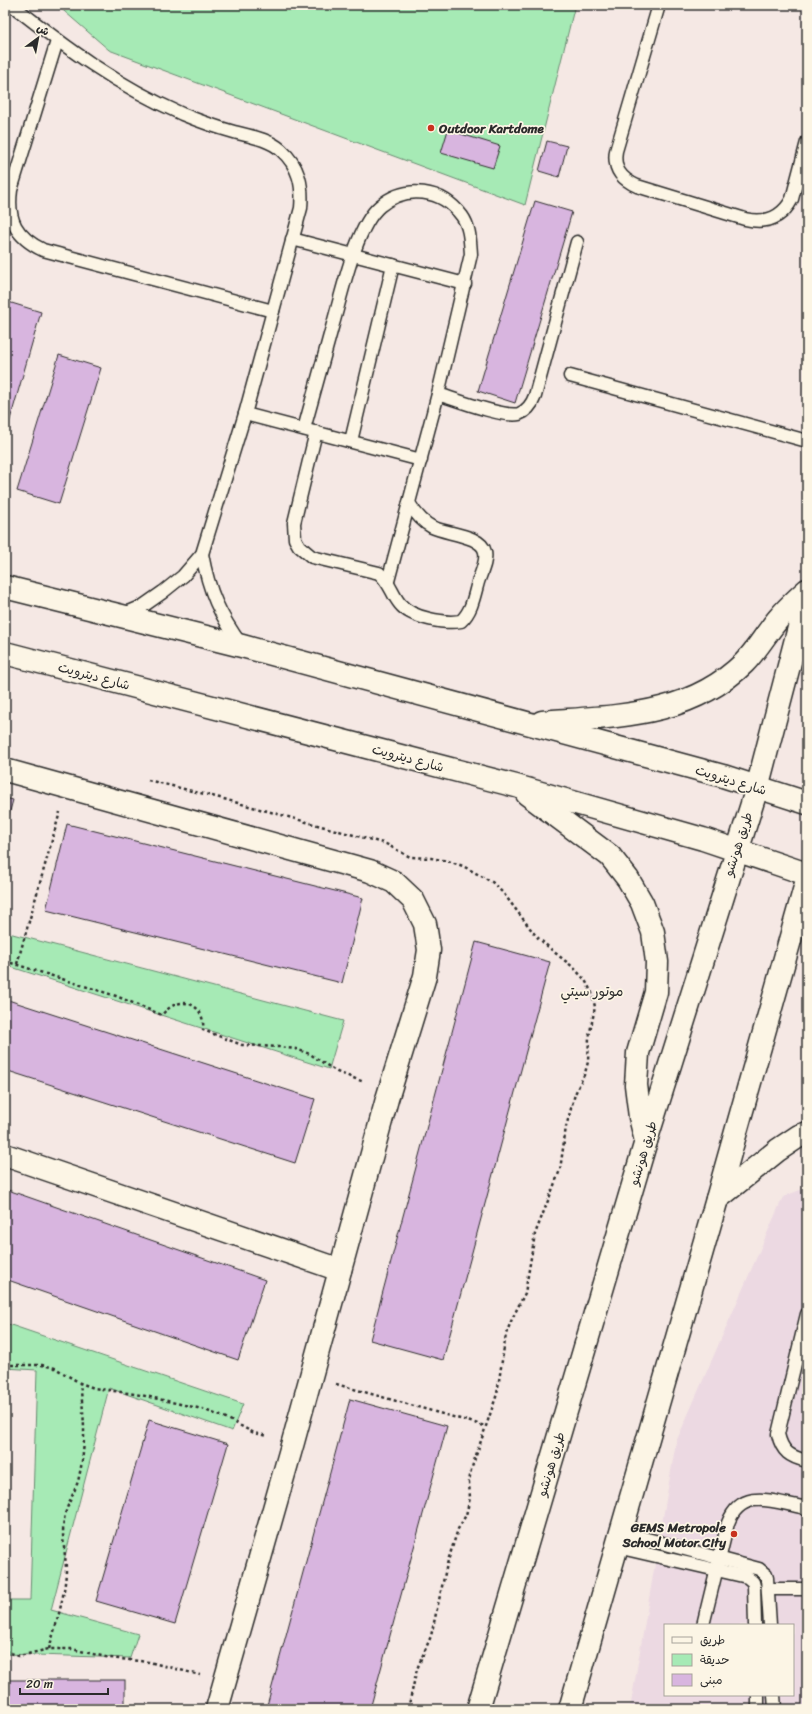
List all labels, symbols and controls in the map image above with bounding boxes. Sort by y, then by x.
north arrow [18,18,58,58]
text: ش [33,19,53,41]
place label: Outdoor Kartdome [438,117,545,140]
marker: Outdoor Kartdome [426,123,436,133]
street label: شارع ديترويت [55,655,133,697]
street label: شارع ديترويت [369,737,447,779]
street label: شارع ديترويت [692,758,770,802]
street label: طريق هونشو [716,809,759,880]
district label: موتور سيتي [561,979,623,1004]
street label: طريق هونشو [622,1118,664,1189]
street label: طريق هونشو [530,1429,572,1500]
place label: GEMS Metropole School Motor City [622,1516,727,1554]
marker: GEMS Metropole School Motor City [729,1529,739,1539]
legend [664,1624,794,1696]
text: طريق [700,1629,725,1651]
text: حديقة [700,1649,729,1671]
text: مبنى [700,1669,723,1691]
scale bar [20,1670,108,1696]
text: 20 m [26,1673,53,1695]

